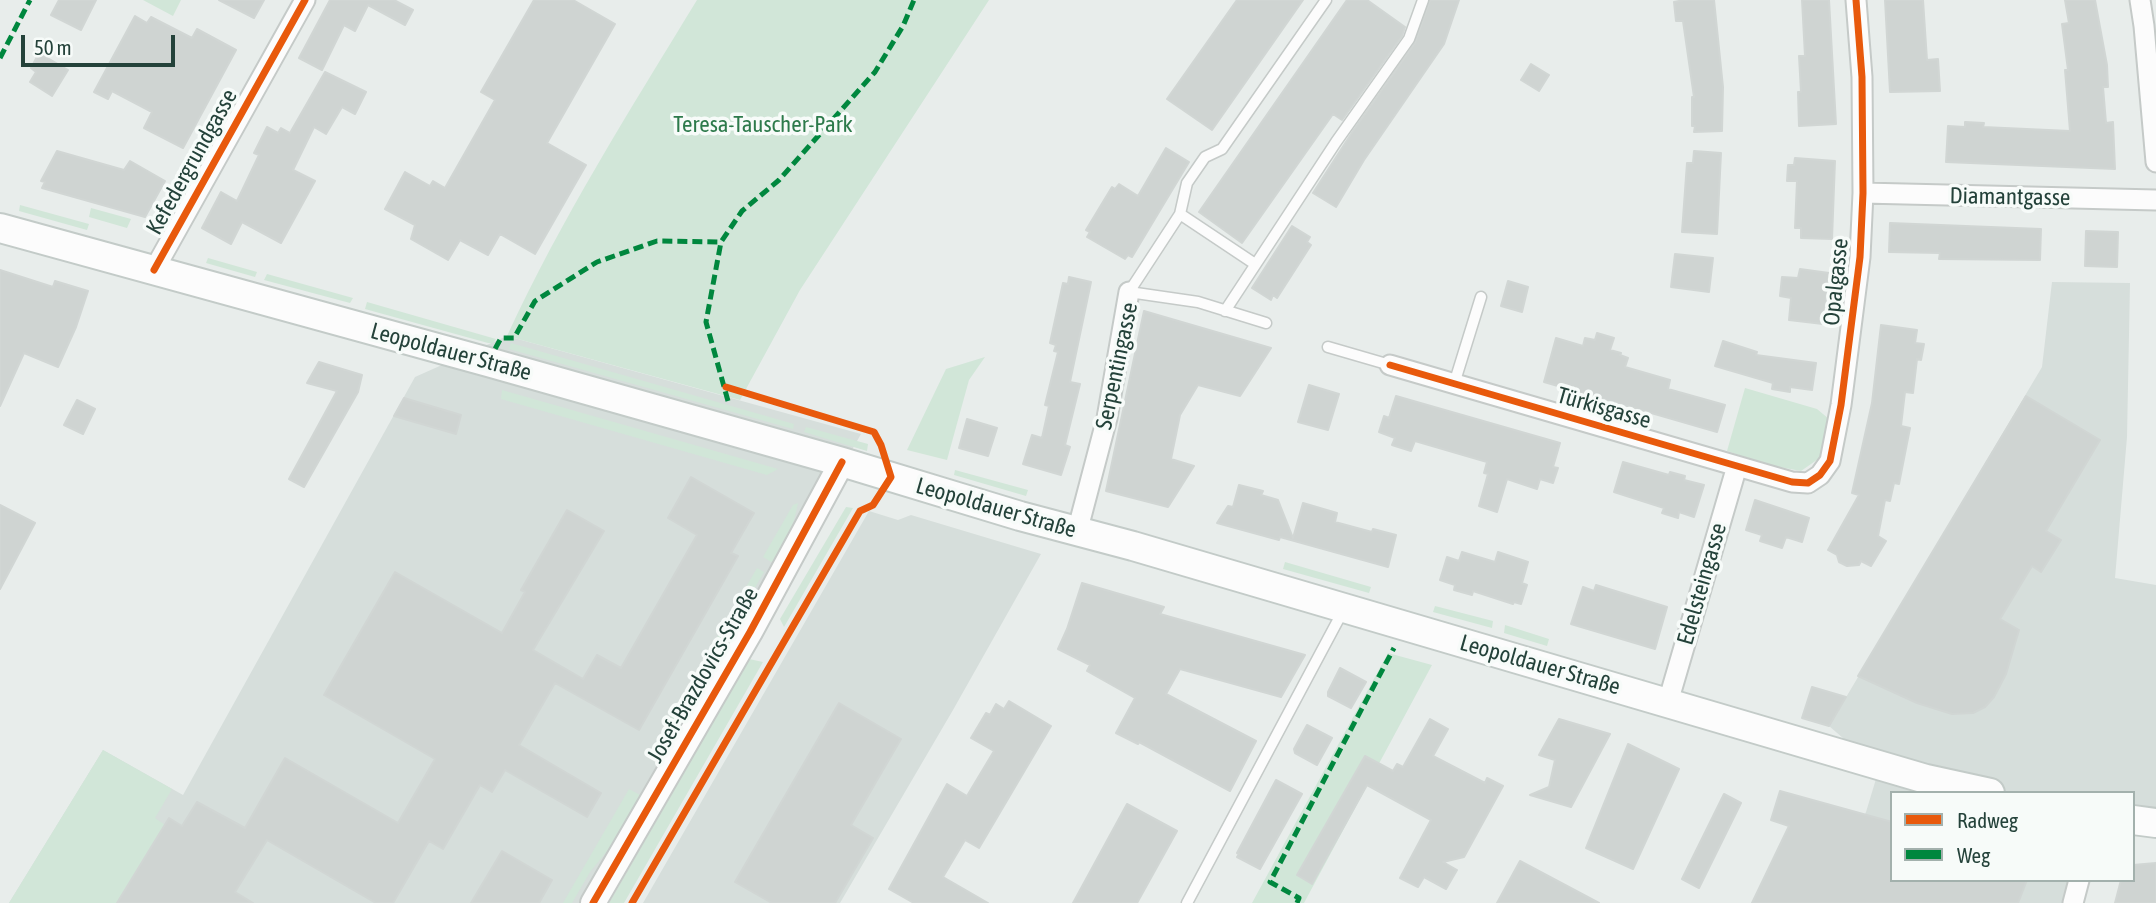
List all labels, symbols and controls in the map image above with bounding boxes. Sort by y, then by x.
scale bar [24,21,178,65]
text: 50 m [34,35,72,59]
street label: Kefedergrundgasse [141,84,243,240]
park label: Teresa-Tauscher-Park [673,111,853,139]
street label: Diamantgasse [1949,182,2071,212]
street label: Opalgasse [1818,237,1854,327]
street label: Serpentingasse [1090,300,1144,432]
street label: Leopoldauer Straße [368,317,534,387]
street label: Türkisgasse [1554,381,1654,435]
street label: Leopoldauer Straße [913,472,1079,544]
street label: Edelsteingasse [1671,520,1733,648]
street label: Josef-Brazdovics-Straße [642,582,764,768]
street label: Leopoldauer Straße [1457,629,1623,701]
legend [1890,791,2135,882]
text: Radweg [1957,808,2018,832]
text: Weg [1957,843,1990,867]

